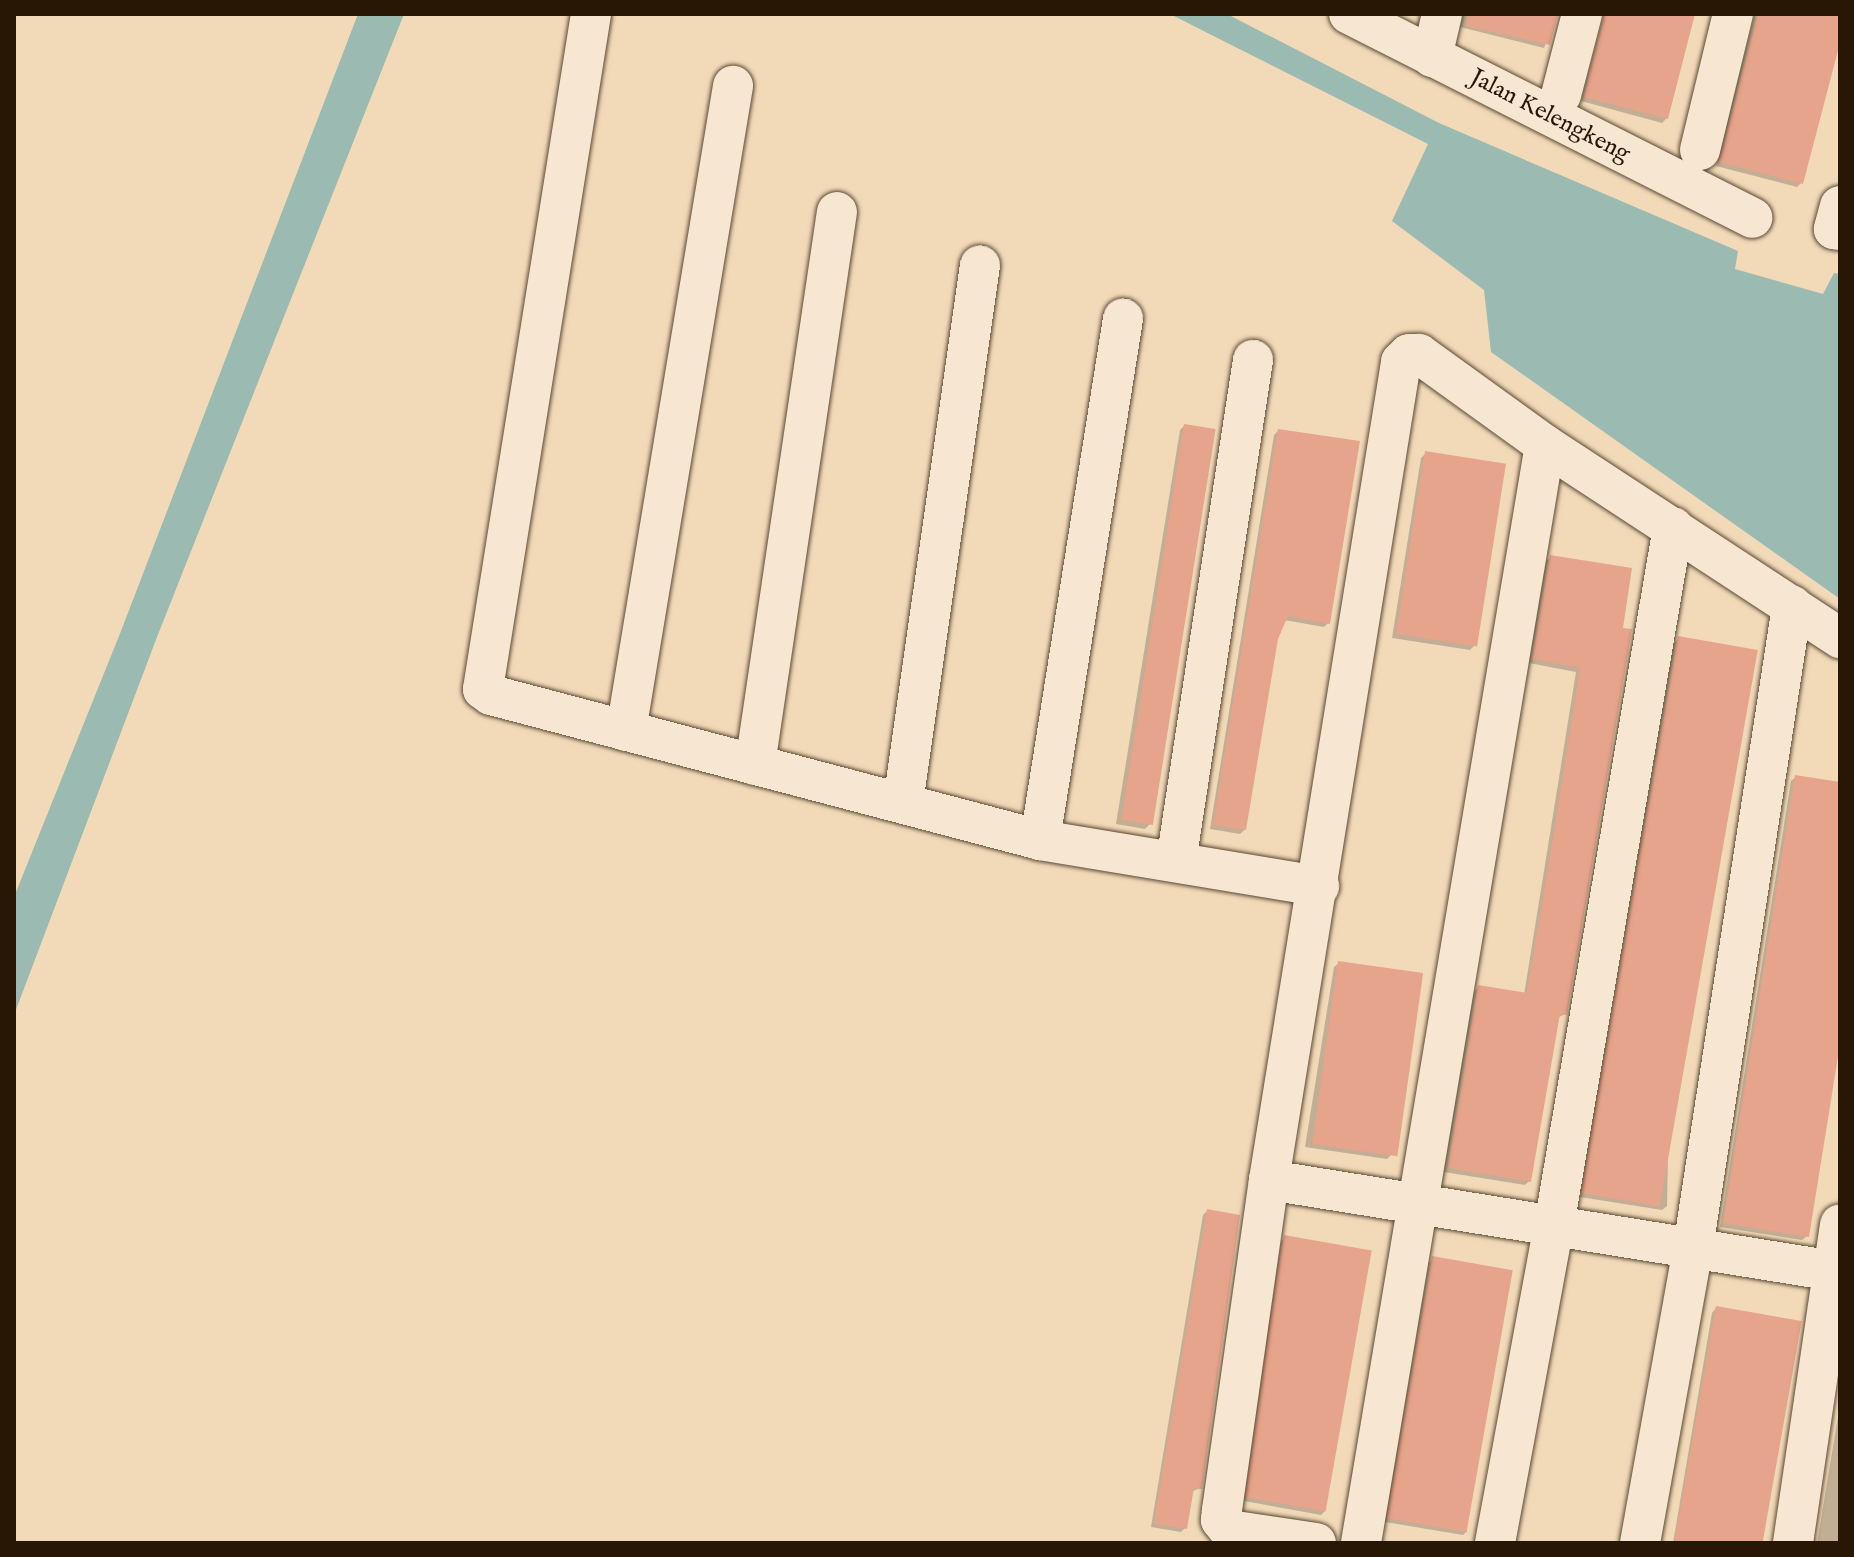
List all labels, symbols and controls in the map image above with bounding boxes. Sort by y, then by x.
street label: Jalan Kelengkeng [1465,63,1635,169]

